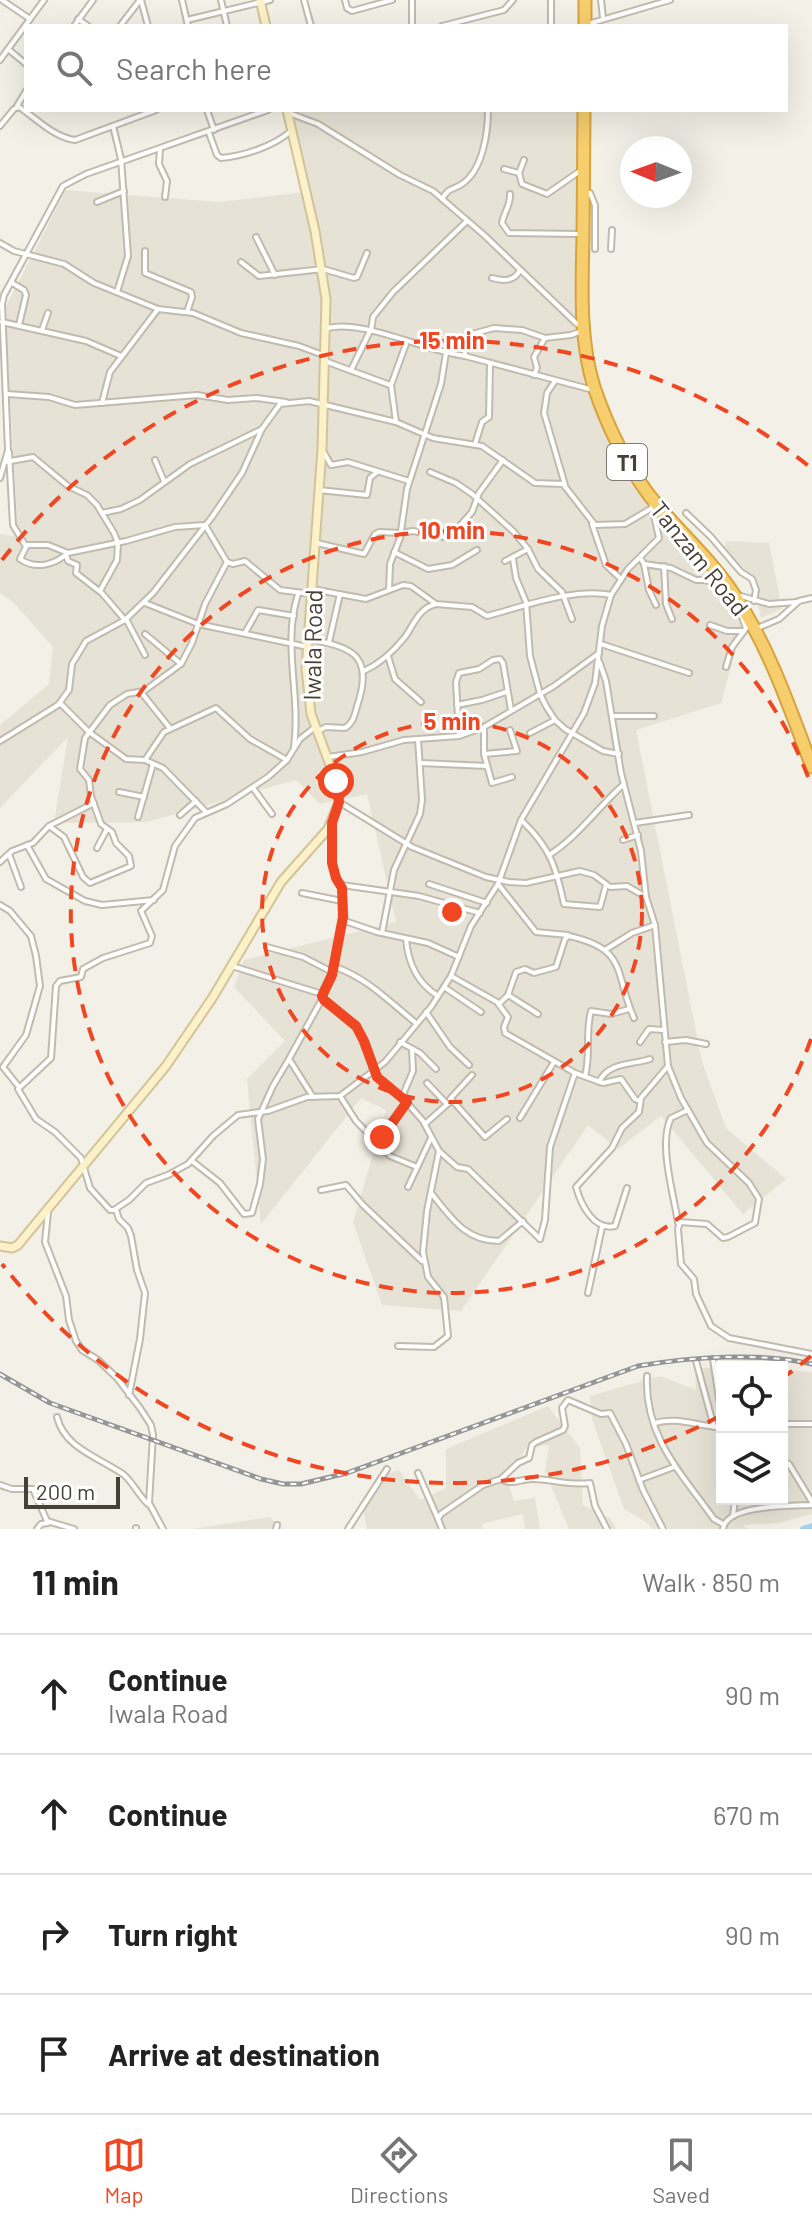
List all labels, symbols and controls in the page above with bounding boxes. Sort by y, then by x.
search box [24,24,788,112]
icon: search [52,46,96,90]
text: Search here [116,50,272,86]
north arrow [620,136,692,208]
text: 15 min [419,325,485,354]
road number: T1 [607,444,647,480]
street label: Tanzam Road [645,495,755,621]
text: 10 min [419,515,485,544]
street label: Iwala Road [297,589,327,701]
text: 5 min [423,706,481,735]
route start [318,763,354,799]
centre of rings [438,898,466,926]
route end [364,1119,400,1155]
map controls [716,1361,788,1505]
button: locate [716,1361,788,1433]
button: layers [716,1433,788,1505]
scale bar [24,1473,120,1509]
text: 200 m [36,1478,95,1504]
text: 11 min [32,1561,119,1602]
text: Walk · 850 m [642,1566,780,1597]
text: Continue [108,1661,228,1697]
icon: ahead [32,1672,76,1716]
text: 90 m [725,1679,780,1710]
text: Iwala Road [108,1697,228,1728]
icon: ahead [32,1792,76,1836]
text: Continue [108,1796,228,1832]
text: 670 m [713,1799,780,1830]
icon: right [32,1912,76,1956]
text: Turn right [108,1916,238,1952]
text: 90 m [725,1919,780,1950]
icon: arrive [32,2032,76,2076]
text: Arrive at destination [108,2036,380,2072]
tab: Map [102,2133,146,2207]
tab: Directions [350,2133,448,2207]
tab: Saved [652,2133,710,2207]

